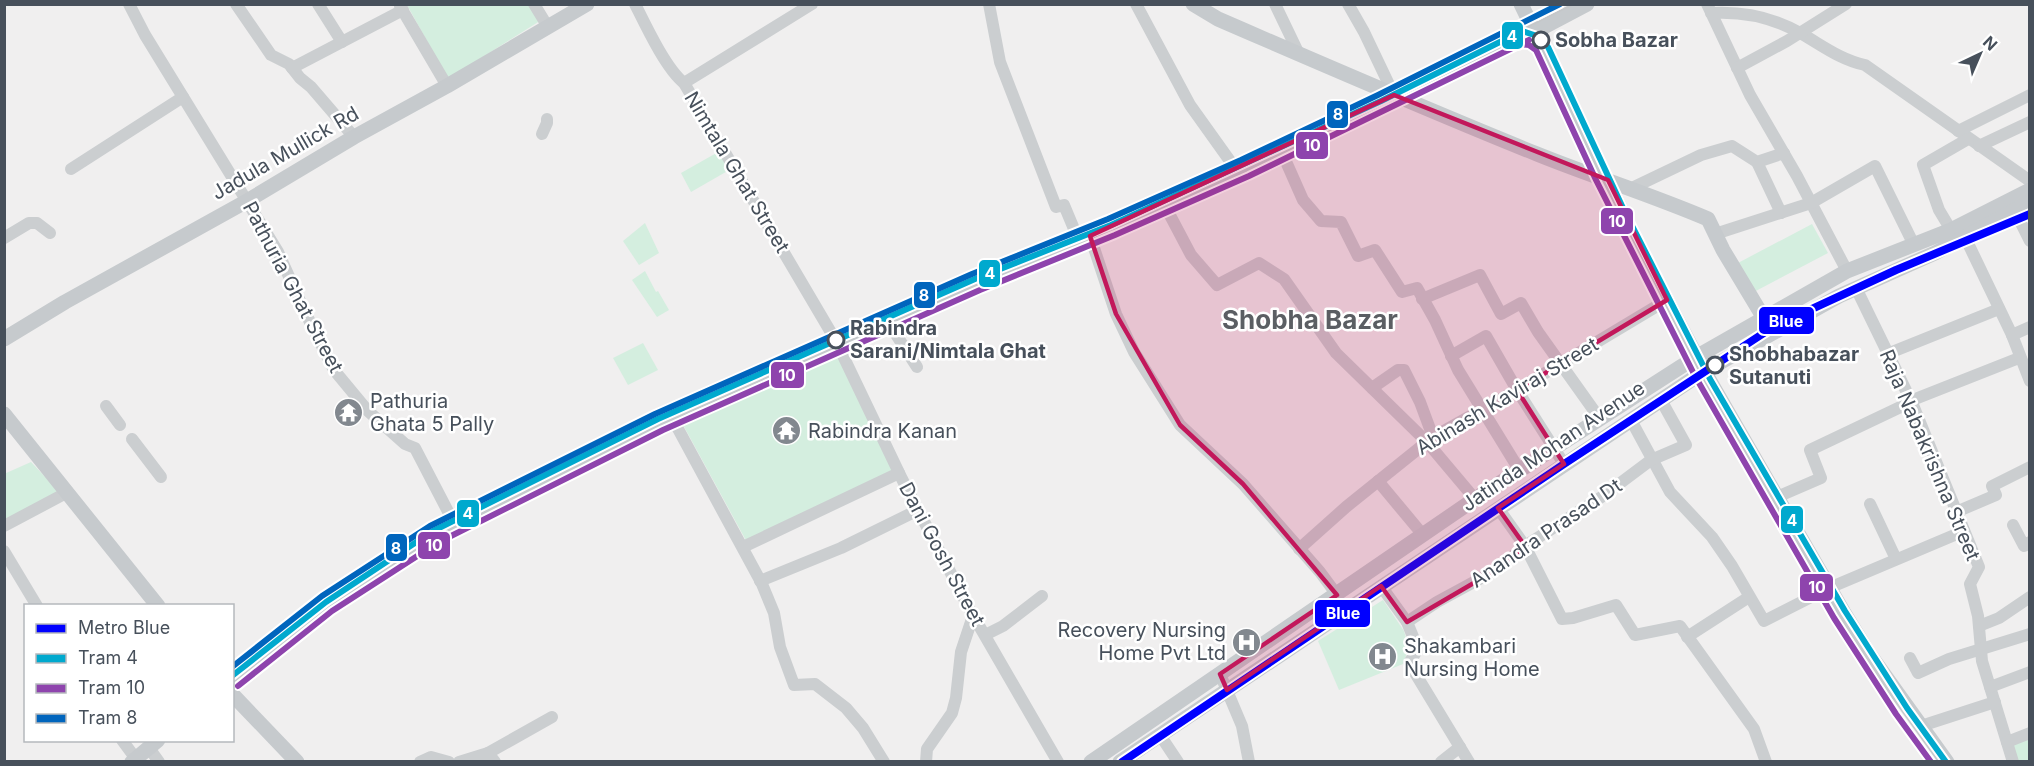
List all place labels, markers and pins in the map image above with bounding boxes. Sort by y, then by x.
place label: Sobha Bazar [1555,28,1678,52]
marker: Sobha Bazar [1532,31,1550,49]
place label: Rabindra Sarani/Nimtala Ghat [850,316,1046,363]
marker: Rabindra Sarani/Nimtala Ghat [827,331,845,349]
place label: Shobhabazar Sutanuti [1729,342,1859,389]
marker: Shobhabazar Sutanuti [1706,356,1724,374]
place label: Pathuria Ghata 5 Pally [370,389,494,436]
temple icon: Pathuria Ghata 5 Pally [333,397,365,429]
temple icon: Rabindra Kanan [771,415,803,447]
place label: Rabindra Kanan [808,419,957,443]
place label: Recovery Nursing Home Pvt Ltd [1058,618,1226,665]
hospital icon: Recovery Nursing Home Pvt Ltd [1231,626,1263,658]
place label: Shakambari Nursing Home [1404,634,1540,681]
hospital icon: Shakambari Nursing Home [1367,641,1399,673]

